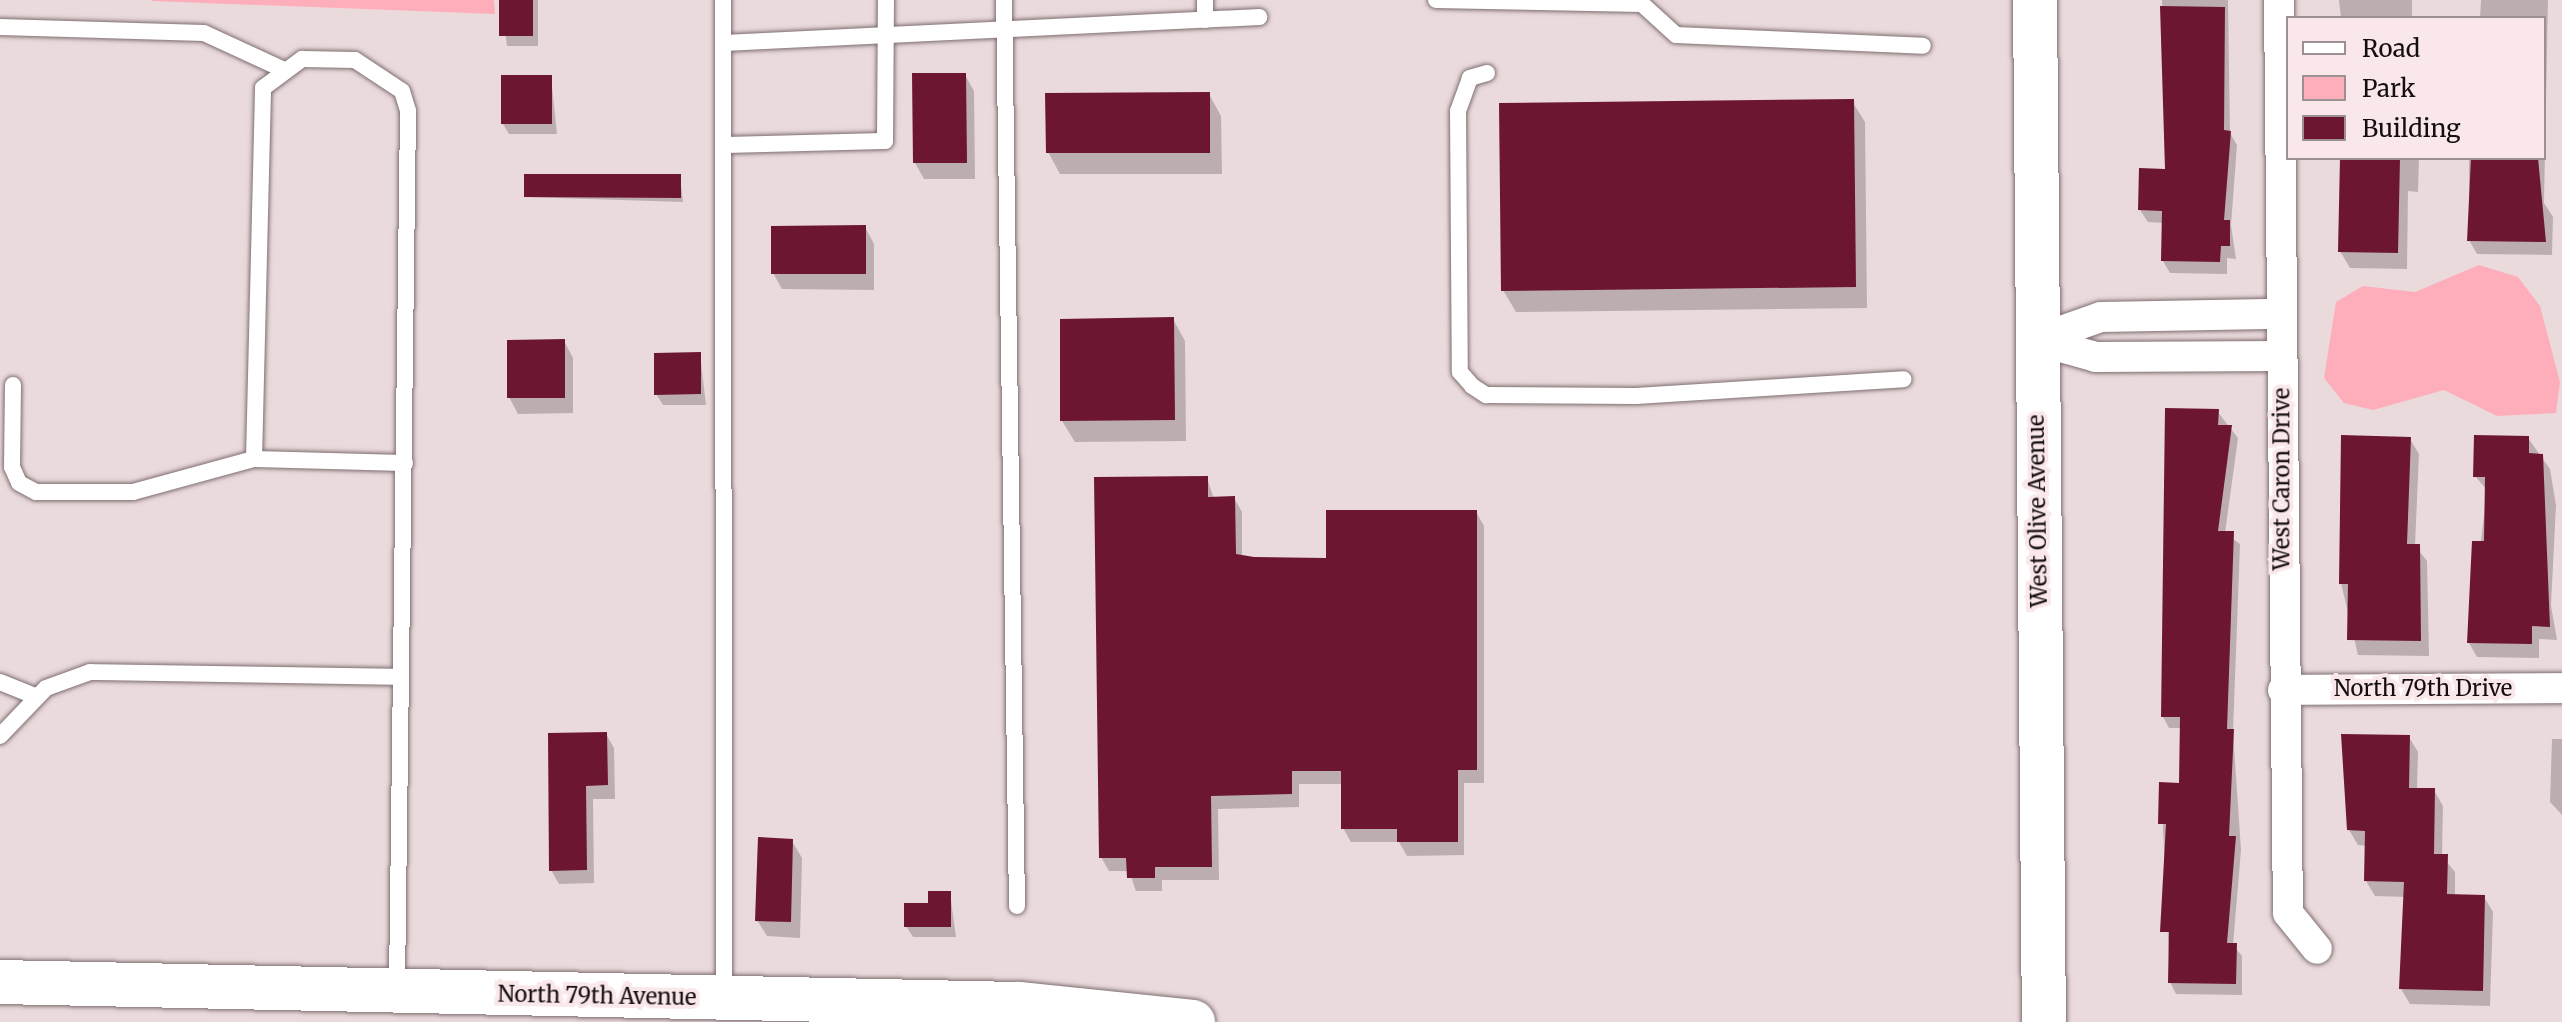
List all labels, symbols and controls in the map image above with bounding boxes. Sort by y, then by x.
legend [2286,16,2546,160]
text: Road [2362,33,2420,64]
text: Park [2362,73,2415,104]
text: Building [2362,113,2461,144]
street label: West Caron Drive [2269,388,2295,570]
street label: West Olive Avenue [2023,414,2053,608]
street label: North 79th Drive [2334,676,2512,702]
street label: North 79th Avenue [497,981,697,1011]

